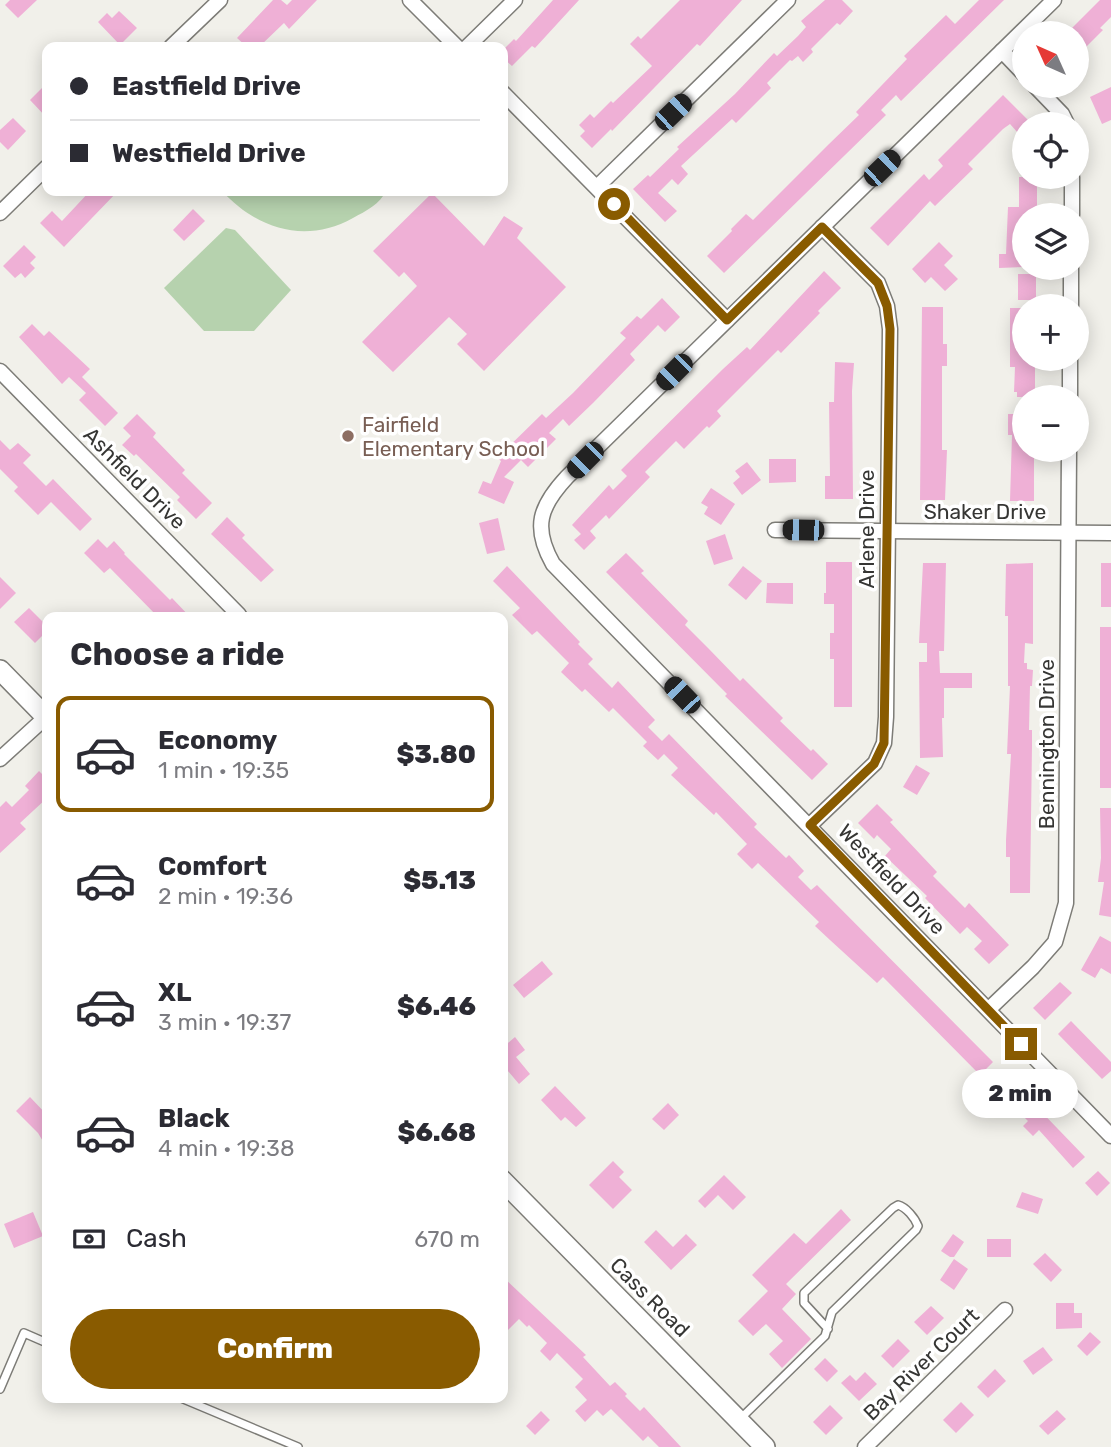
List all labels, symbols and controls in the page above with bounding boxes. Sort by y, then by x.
north arrow [1012,21,1088,98]
map controls [1012,21,1089,462]
text: Eastfield Drive [112,71,301,102]
car [651,90,696,134]
button: locate [1012,112,1089,189]
text: Westfield Drive [112,138,306,169]
car [860,146,905,190]
route start [598,188,630,220]
button: layers [1012,203,1089,280]
button: + [1012,294,1089,371]
car [652,350,697,394]
button: − [1012,385,1089,462]
place label: Fairfield Elementary School [362,412,545,461]
street label: Ashfield Drive [79,422,191,534]
marker: Fairfield Elementary School [340,428,356,444]
car [563,438,608,482]
street label: Arlene Drive [854,469,879,589]
street label: Shaker Drive [924,499,1046,524]
car [782,519,825,541]
text: Choose a ride [70,635,284,673]
street label: Bennington Drive [1034,659,1059,829]
car [660,673,705,717]
icon: car [74,723,137,786]
text: Economy [158,725,277,756]
text: $3.80 [396,739,476,770]
text: 1 min · 19:35 [158,756,289,784]
street label: Westfield Drive [833,819,951,939]
icon: car [74,849,137,912]
text: Comfort [158,851,267,882]
text: $5.13 [403,865,476,896]
text: 2 min · 19:36 [158,882,293,910]
icon: car [74,975,137,1038]
text: XL [158,977,191,1008]
text: $6.46 [397,991,476,1022]
text: 3 min · 19:37 [158,1008,291,1036]
route end [1005,1028,1037,1060]
callout: 2 min [963,1068,1079,1118]
text: 2 min [988,1079,1052,1107]
icon: car [74,1101,137,1164]
text: Black [158,1103,230,1134]
text: $6.68 [397,1117,476,1148]
text: 4 min · 19:38 [158,1134,295,1162]
icon: cash [70,1220,108,1258]
text: Cash [126,1223,187,1254]
text: 670 m [414,1225,480,1253]
street label: Cass Road [605,1252,695,1342]
street label: Bay River Court [858,1303,984,1425]
button: Confirm [70,1309,480,1389]

